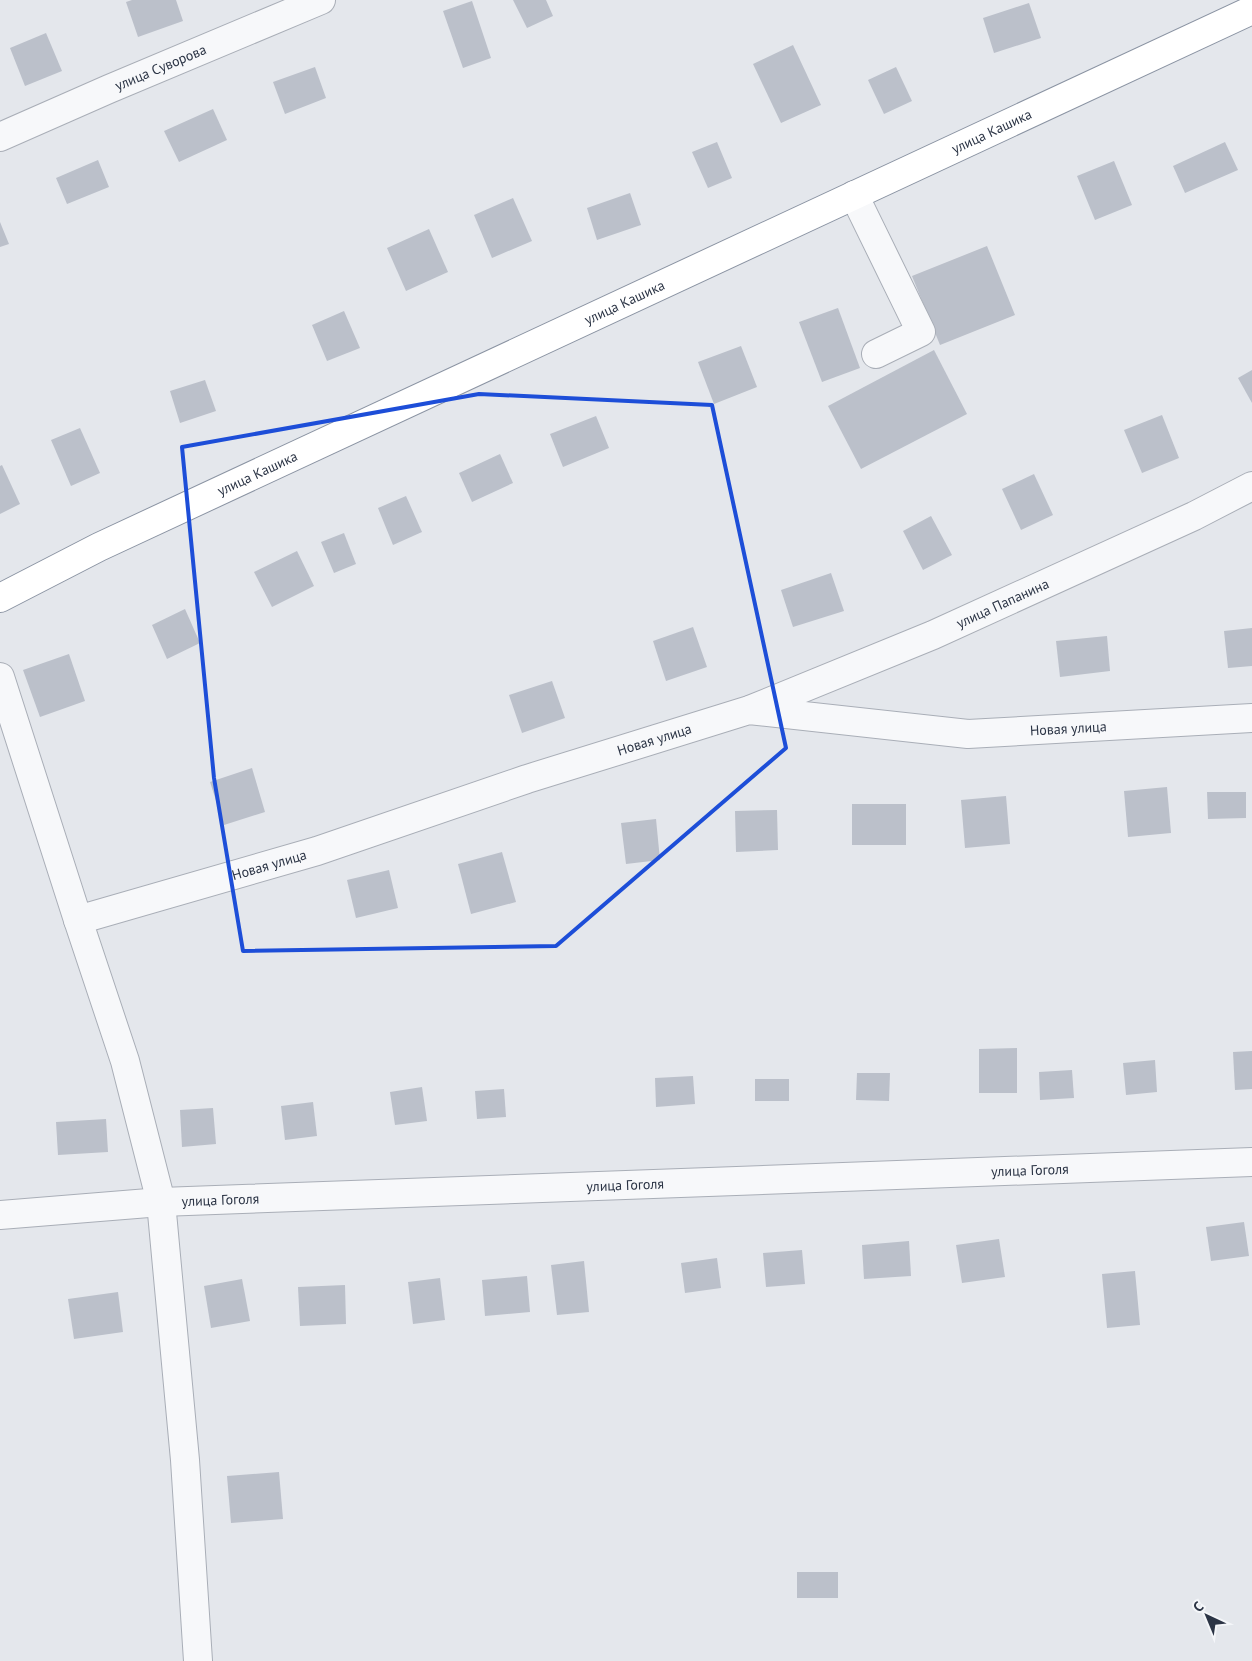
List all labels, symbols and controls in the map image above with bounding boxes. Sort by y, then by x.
street label: улица Суворова [112,40,209,95]
street label: улица Кашика [949,105,1035,158]
street label: улица Кашика [581,276,668,329]
street label: улица Кашика [214,447,300,500]
street label: улица Папанина [953,574,1052,632]
street label: Новая улица [1029,717,1107,740]
street label: Новая улица [615,719,694,759]
street label: Новая улица [230,845,309,884]
street label: улица Гоголя [991,1160,1069,1181]
street label: улица Гоголя [586,1175,664,1195]
street label: улица Гоголя [181,1189,260,1210]
north arrow [1182,1591,1232,1641]
text: С [1189,1597,1207,1616]

